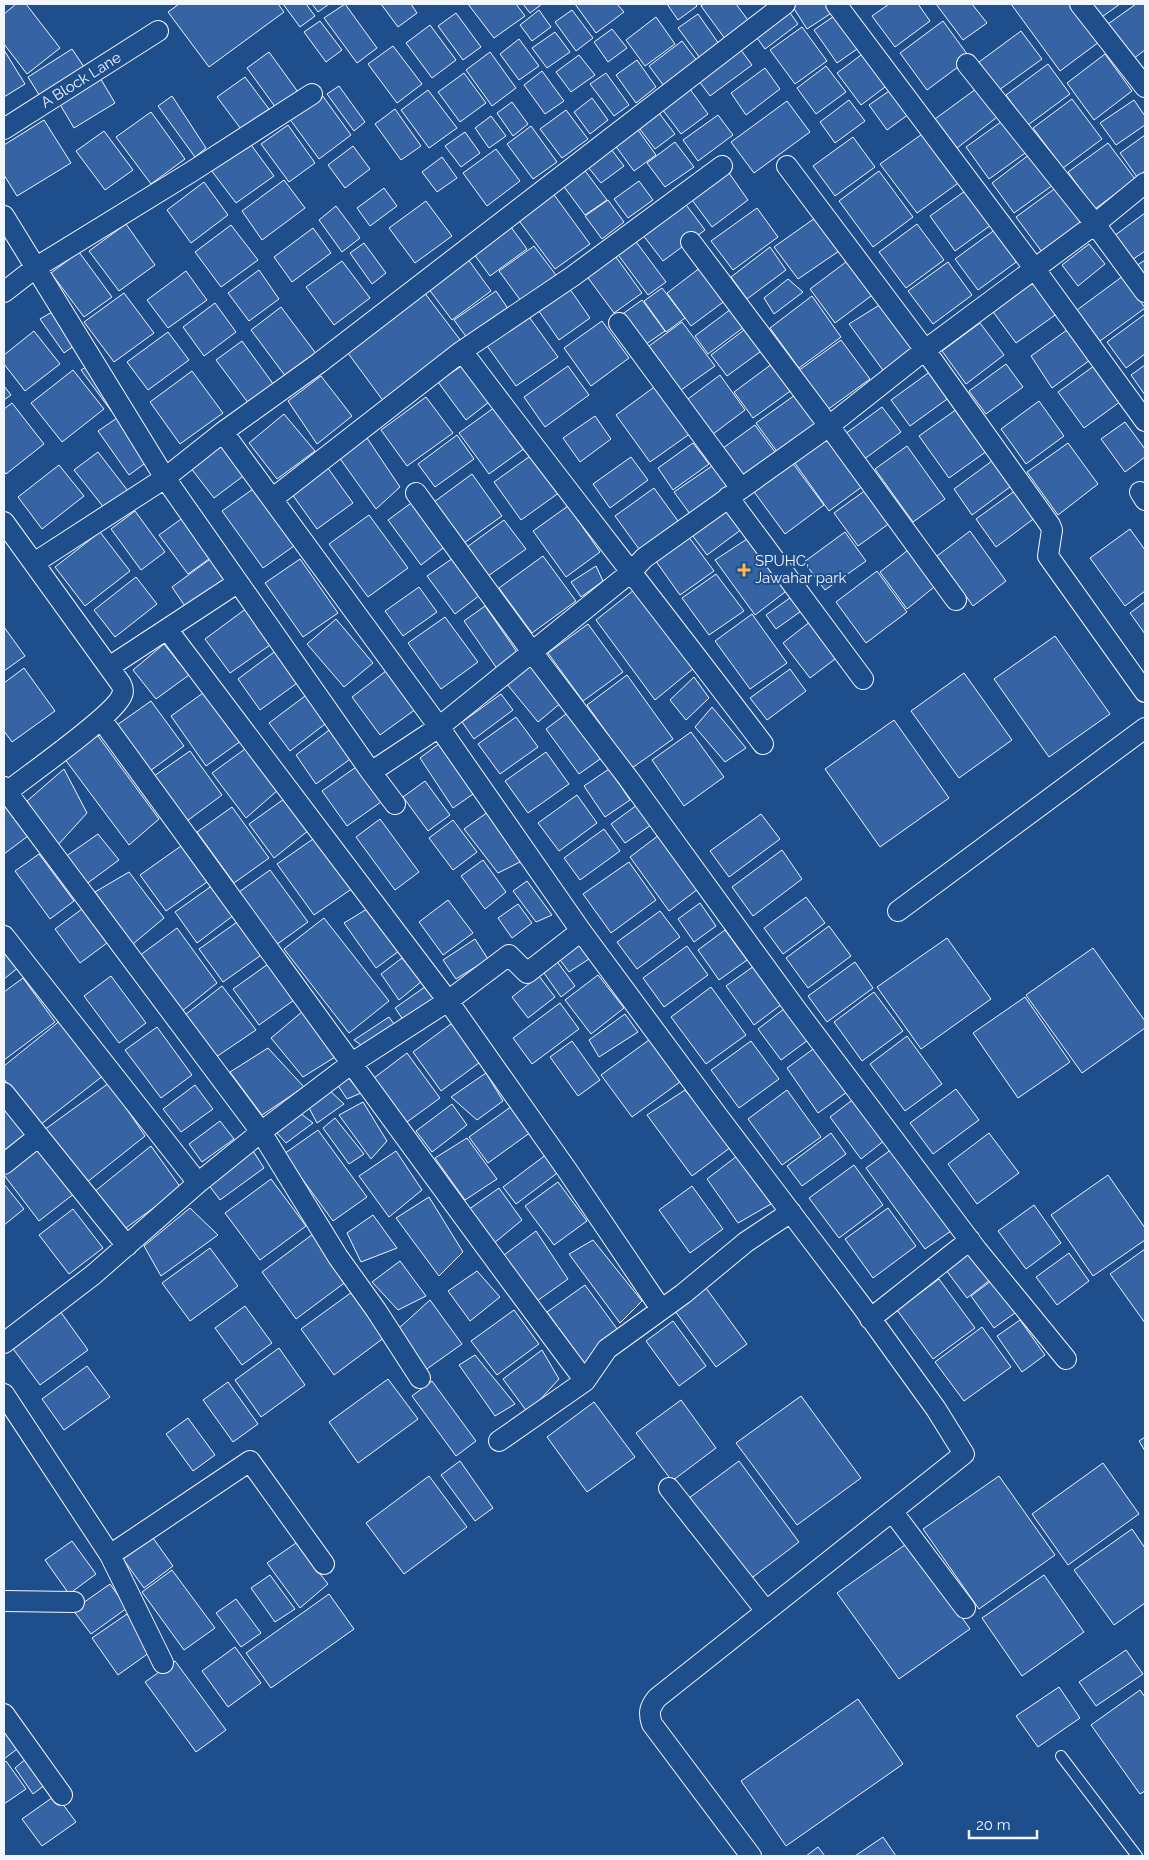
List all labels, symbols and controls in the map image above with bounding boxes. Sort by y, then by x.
street label: A Block Lane [38,48,125,112]
place label: SPUHC, Jawahar park [755,552,847,587]
marker: SPUHC, Jawahar park [737,563,751,577]
scale bar [969,1808,1036,1840]
text: 20 m [976,1816,1011,1834]

